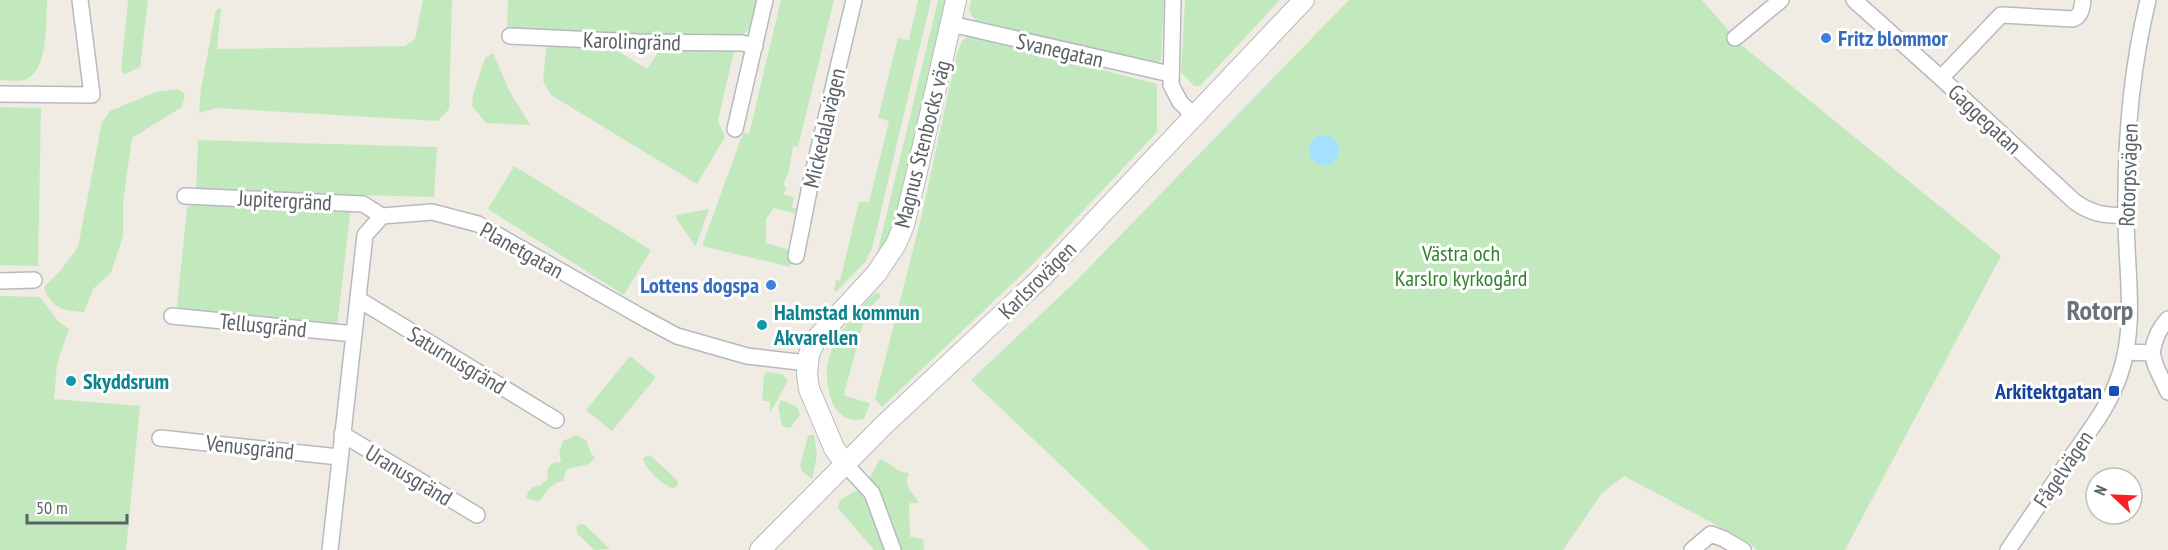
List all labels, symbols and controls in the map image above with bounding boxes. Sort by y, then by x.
place label: Fritz blommor [1838,24,1948,52]
street label: Karolingränd [583,25,681,57]
street label: Svanegatan [1014,26,1106,74]
marker: Fritz blommor [1819,31,1833,45]
street label: Magnus Stenbocks väg [888,57,956,231]
street label: Mickedalavägen [797,65,851,191]
street label: Gaggegatan [1942,78,2028,160]
street label: Rotorpsvägen [2112,123,2144,227]
street label: Jupitergränd [236,184,333,216]
street label: Planetgatan [475,216,569,284]
street label: Karlsrovägen [992,235,1082,325]
park label: Västra och Karslro kyrkogård [1395,239,1527,292]
place label: Lottens dogspa [640,271,759,299]
marker: Lottens dogspa [764,278,778,292]
district label: Rotorp [2067,291,2133,328]
place label: Halmstad kommun Akvarellen [773,298,920,351]
street label: Tellusgränd [218,307,308,343]
marker: Halmstad kommun Akvarellen [755,318,769,332]
street label: Saturnusgränd [403,320,511,400]
place label: Skyddsrum [83,367,169,395]
marker: Skyddsrum [64,374,78,388]
place label: Arkitektgatan [1994,377,2102,405]
marker: Arkitektgatan [2107,384,2121,398]
street label: Fågelvägen [2027,425,2099,513]
street label: Venusgränd [204,428,295,466]
street label: Uranusgränd [360,438,458,512]
north arrow [2084,466,2144,526]
text: N [2089,482,2111,498]
scale bar [27,487,128,525]
text: 50 m [36,496,68,519]

